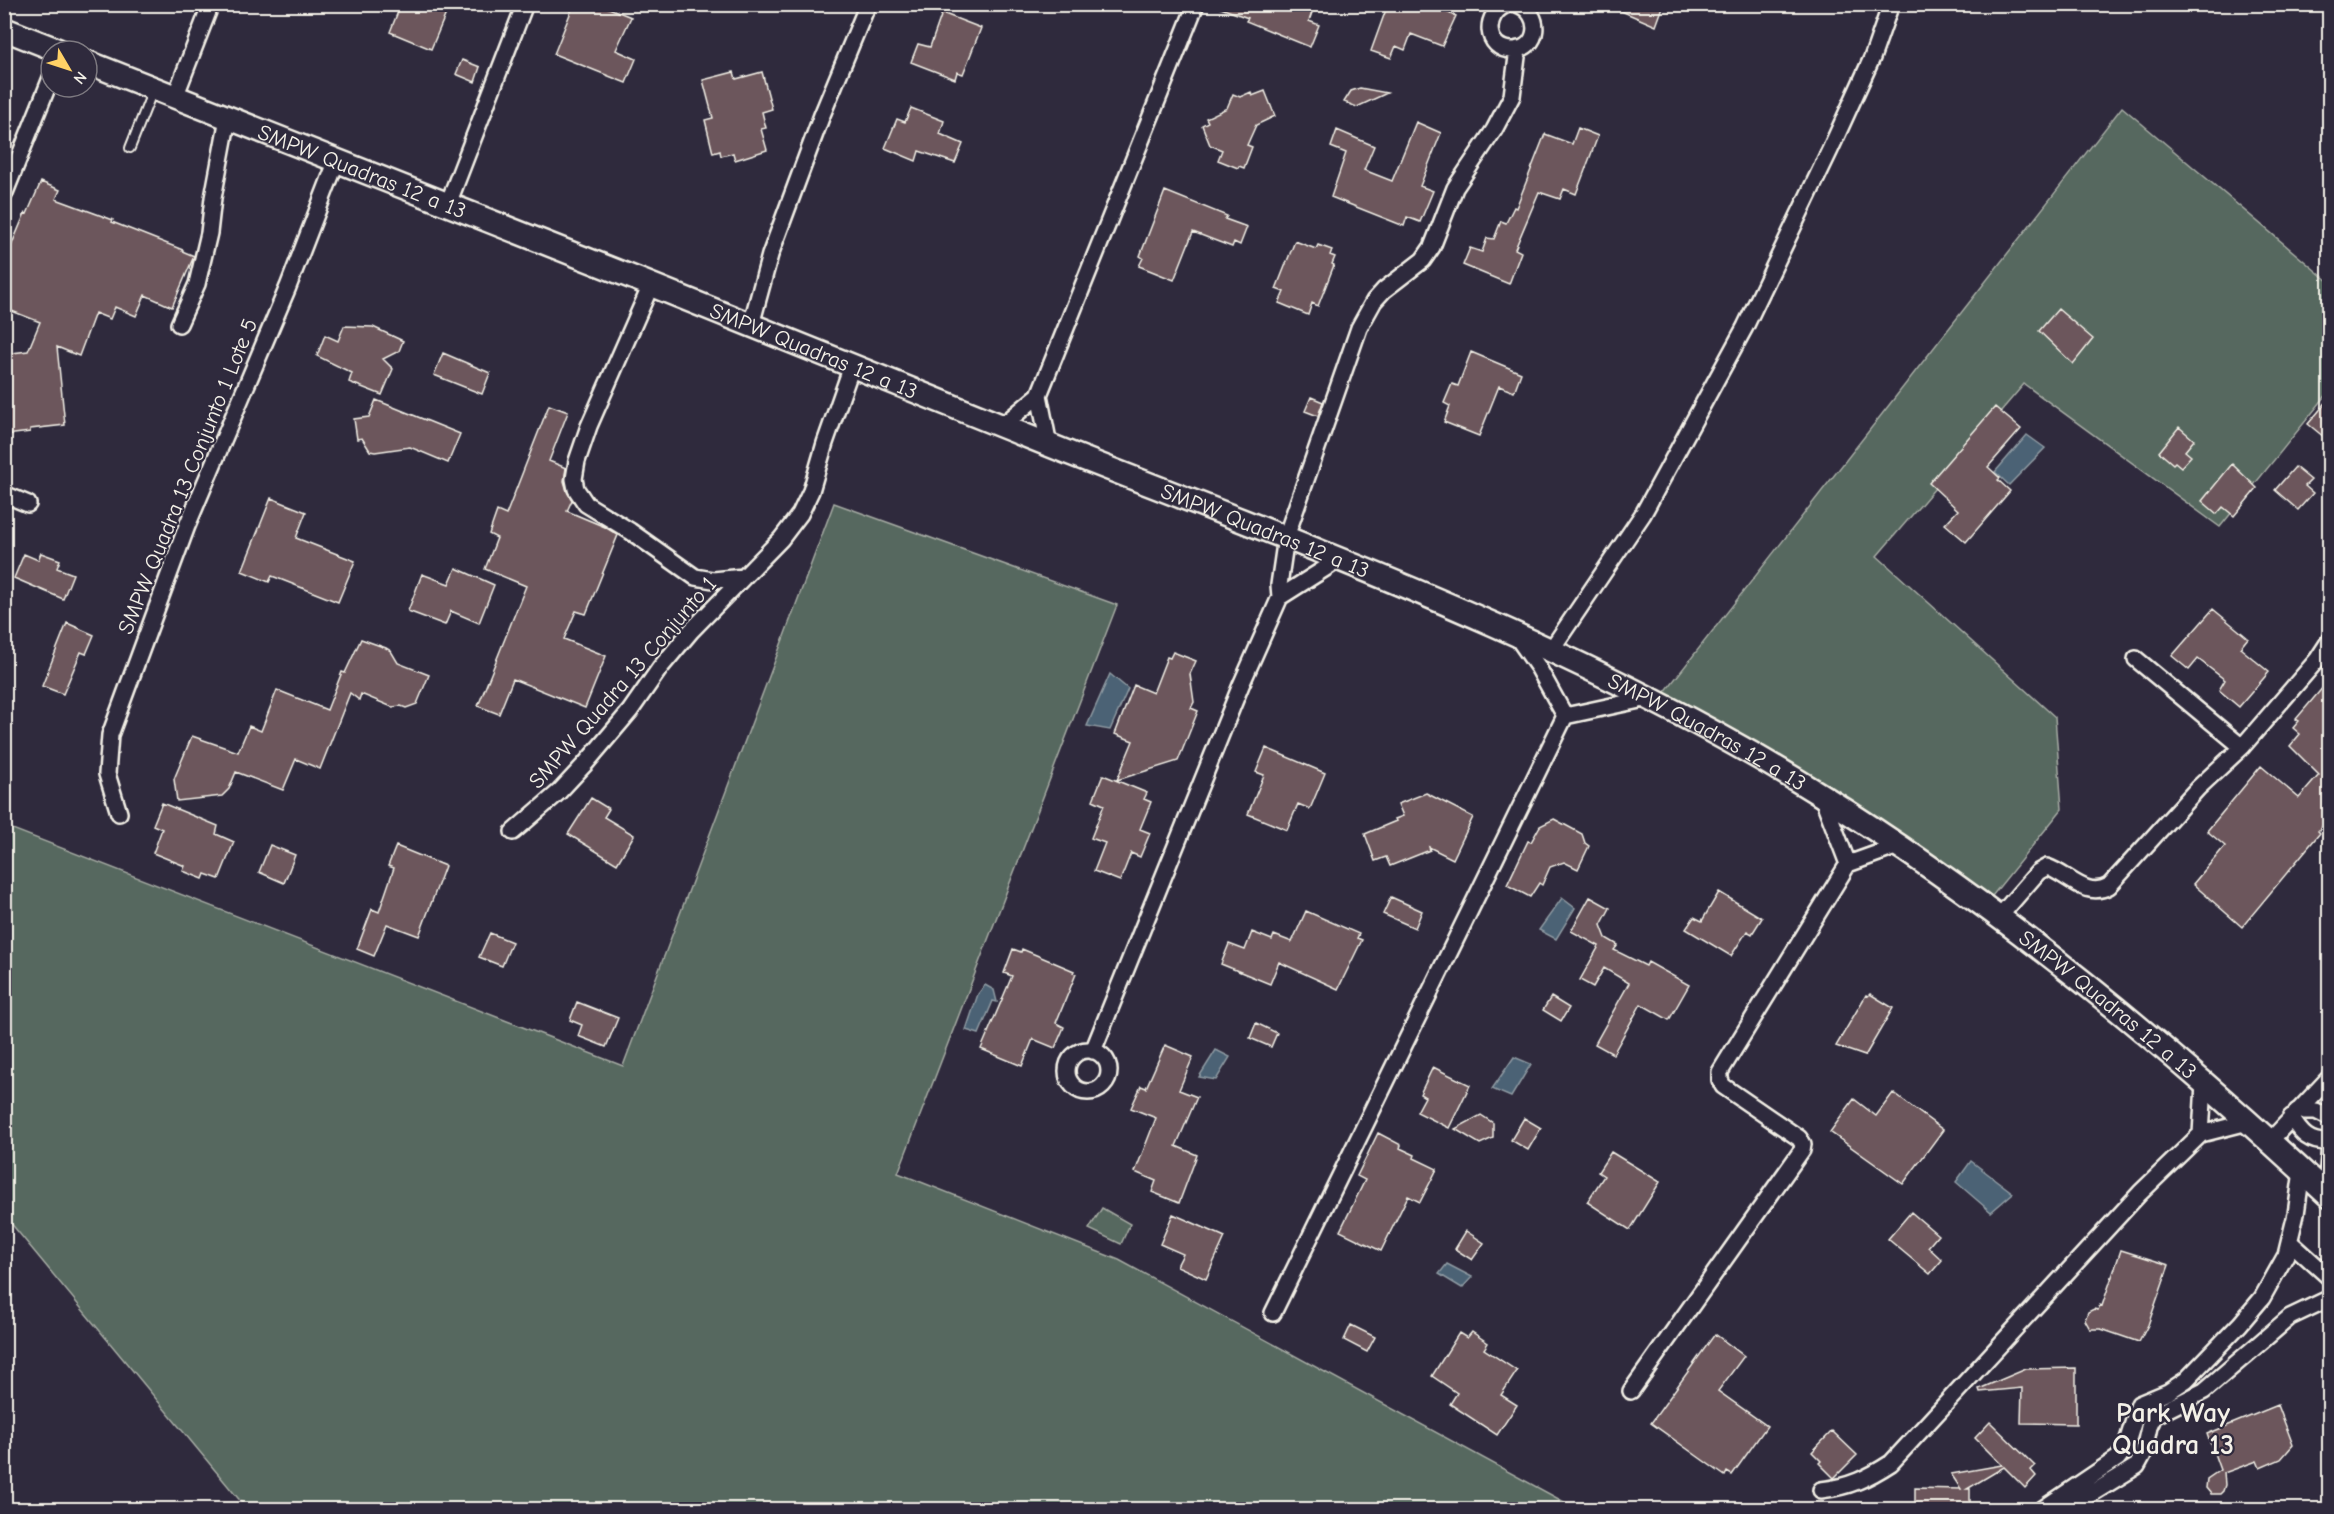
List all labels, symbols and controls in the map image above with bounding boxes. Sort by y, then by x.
north arrow [39,39,99,99]
text: N [70,68,90,88]
street label: SMPW Quadras 12 a 13 [254,119,470,224]
street label: SMPW Quadras 12 a 13 [706,298,921,405]
street label: SMPW Quadra 13 Conjunto 1 Lote 5 [113,315,263,638]
street label: SMPW Quadras 12 a 13 [1157,478,1373,584]
street label: SMPW Quadra 13 Conjunto 1 [524,571,722,794]
street label: SMPW Quadras 12 a 13 [1604,668,1811,797]
street label: SMPW Quadras 12 a 13 [2014,925,2202,1085]
district label: Park Way Quadra 13 [2112,1397,2234,1461]

